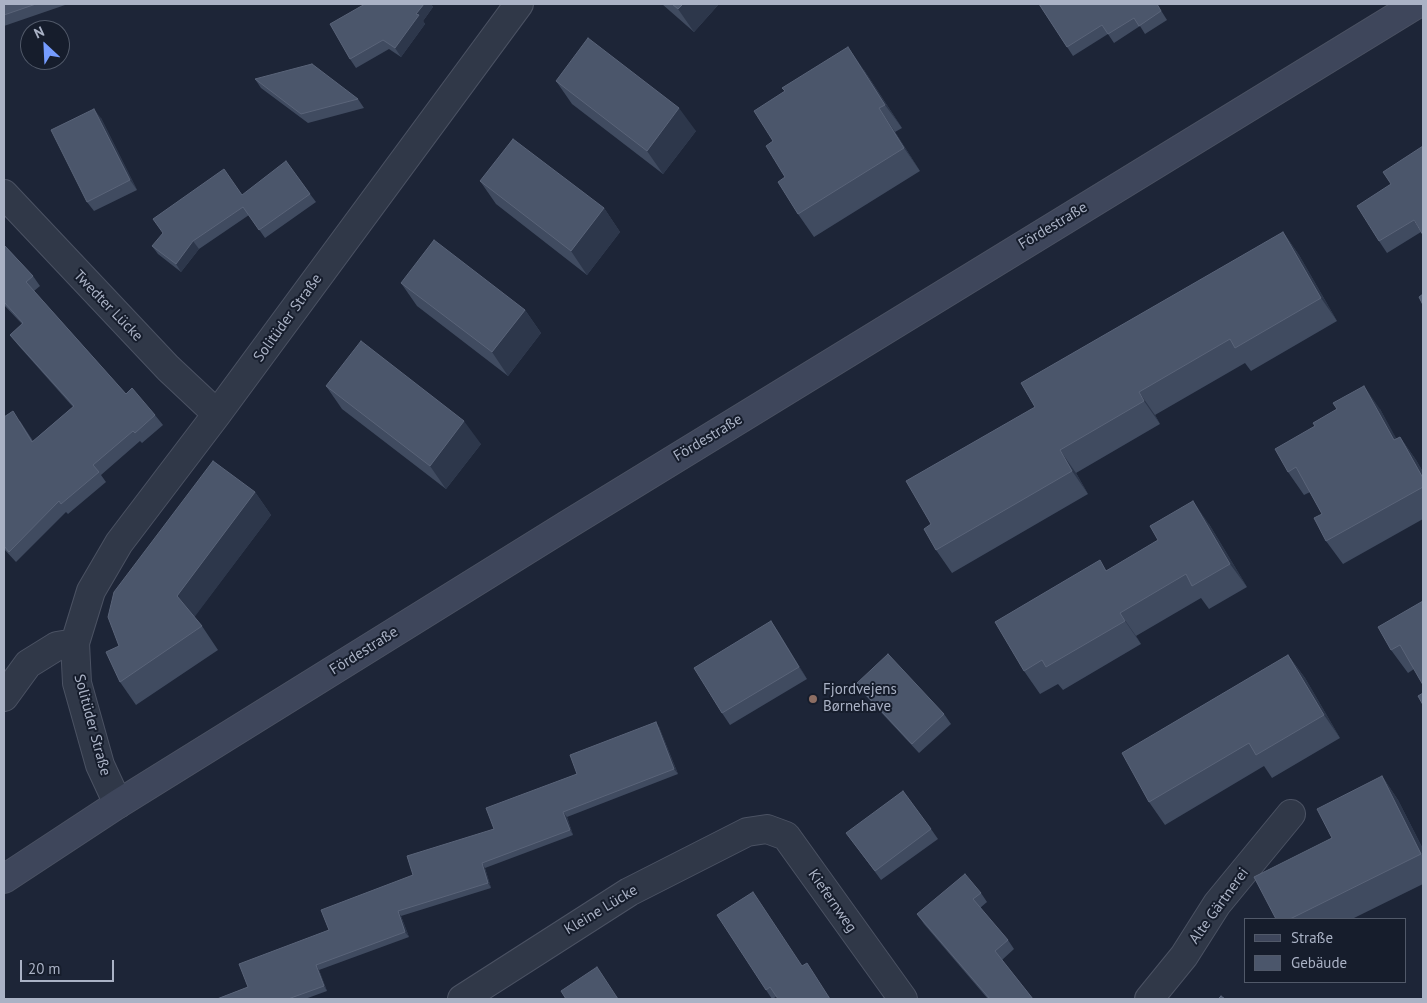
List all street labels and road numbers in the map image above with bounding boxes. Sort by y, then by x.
street label: Fördestraße [1015,198,1091,254]
street label: Twedter Lücke [70,267,146,345]
street label: Solitüder Straße [250,270,326,366]
street label: Fördestraße [670,410,746,466]
street label: Fördestraße [327,623,401,679]
street label: Solitüder Straße [70,672,114,778]
street label: Alte Gärtnerei [1185,864,1253,948]
street label: Kiefernweg [804,866,860,936]
street label: Kleine Lücke [561,881,641,939]

